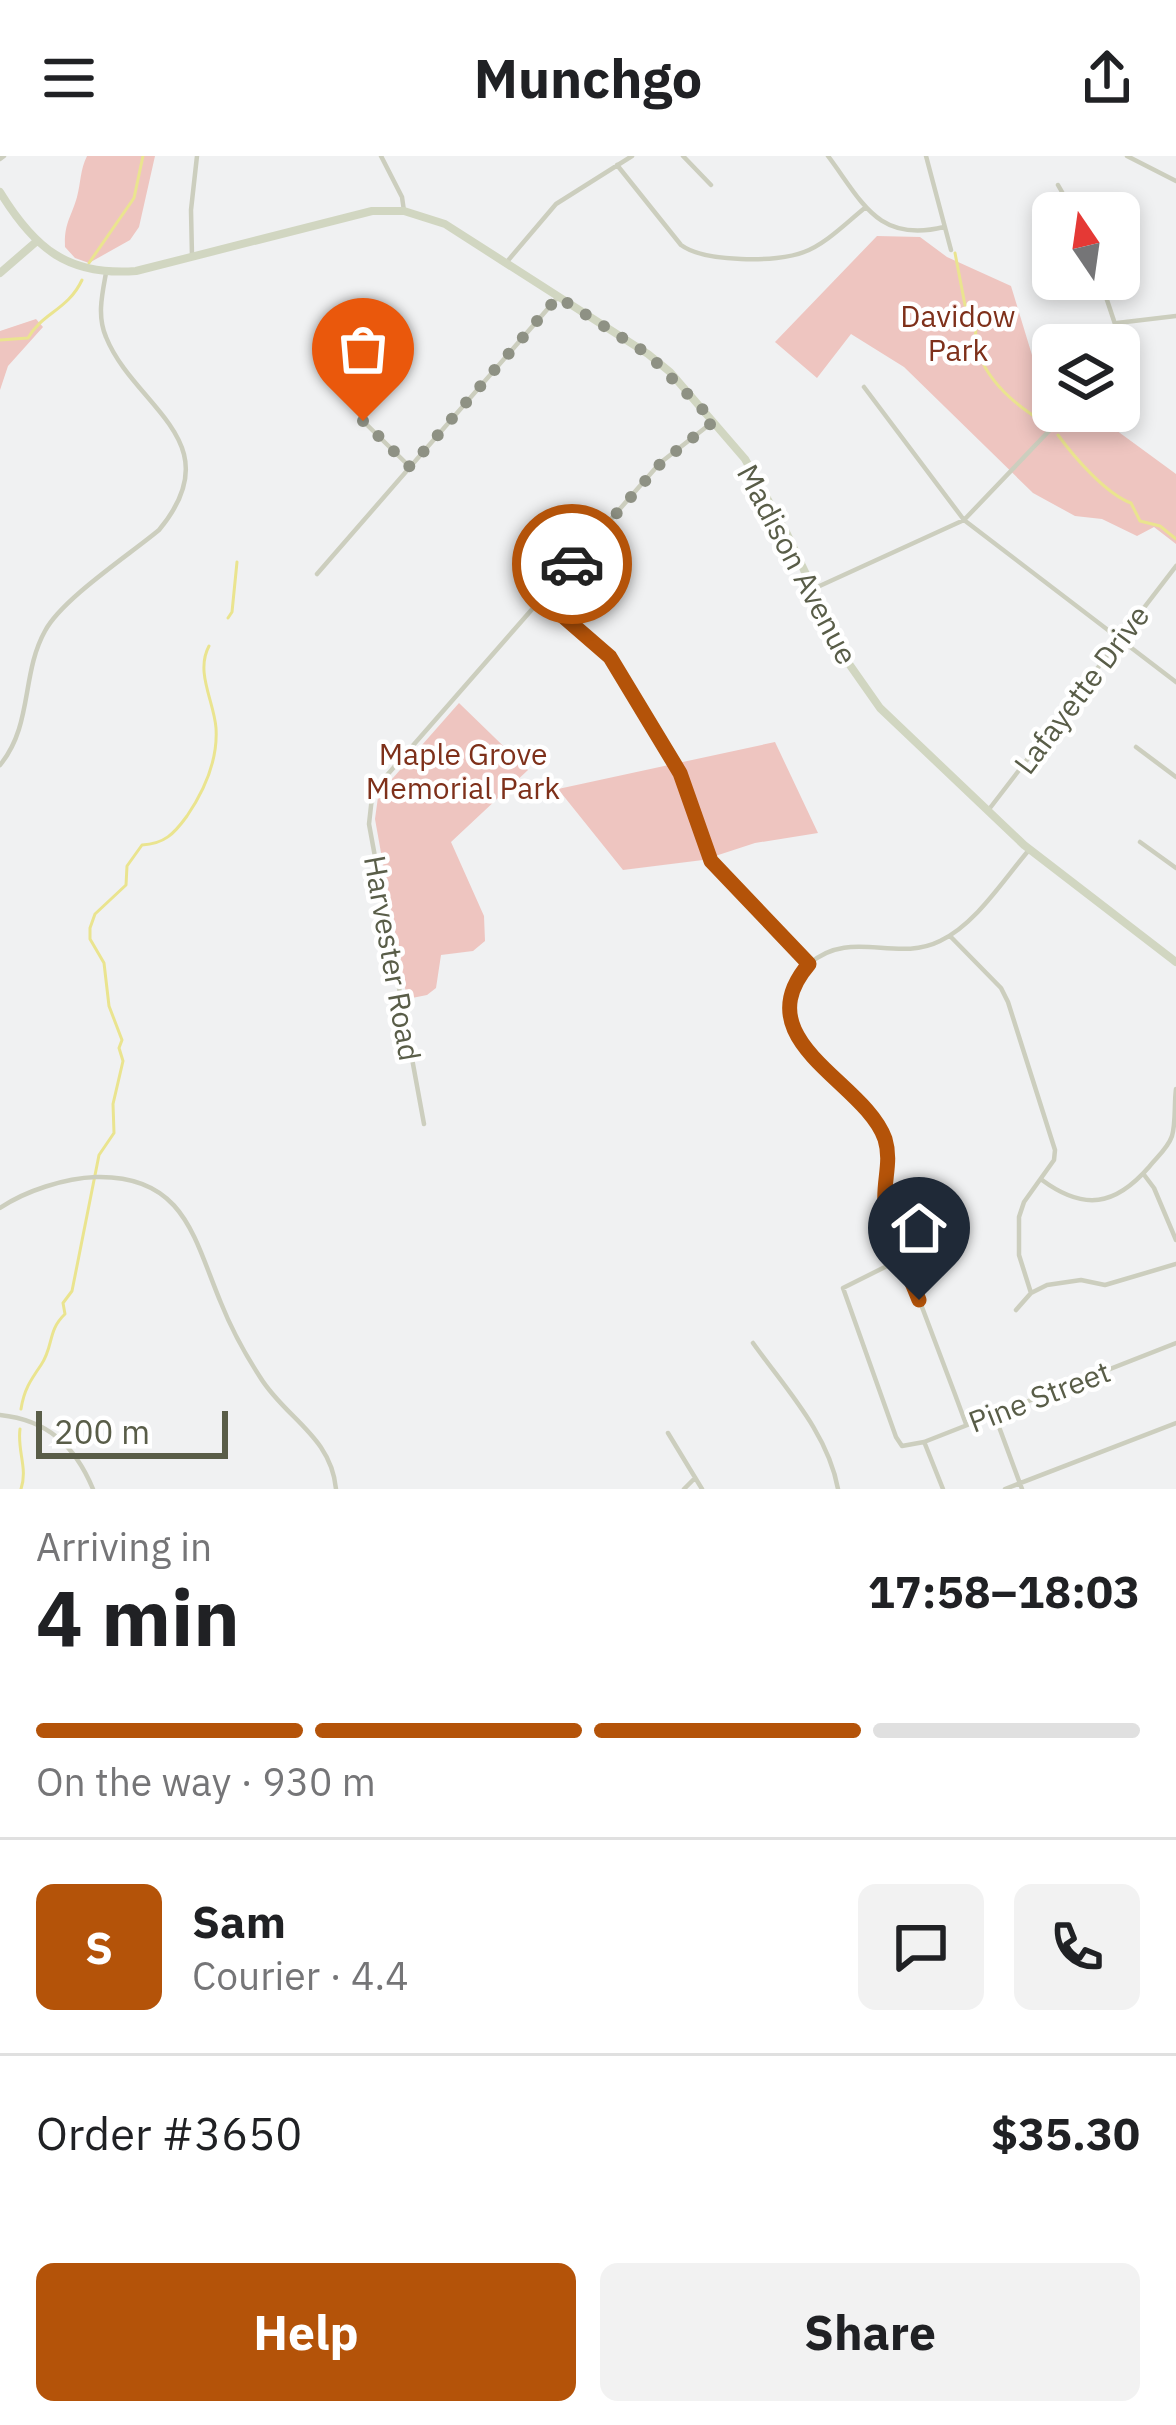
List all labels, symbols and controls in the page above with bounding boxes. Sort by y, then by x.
text: Munchgo [474,43,702,113]
icon: menu [36,45,102,111]
icon: share [1074,45,1140,111]
north arrow [1032,192,1140,300]
map controls [1032,192,1140,432]
park label: Davidow Park [900,296,1016,369]
pin [312,298,414,421]
icon: bag [330,316,396,382]
button: layers [1032,324,1140,432]
street label: Madison Avenue [729,457,867,671]
courier [512,504,632,624]
icon: car [539,531,605,597]
street label: Lafayette Drive [1005,597,1157,781]
park label: Maple Grove Memorial Park [366,734,560,807]
street label: Harvester Road [356,852,430,1064]
pin [868,1177,970,1300]
icon: home [886,1195,952,1261]
street label: Pine Street [963,1351,1115,1441]
scale bar [36,1405,228,1458]
text: 200 m [54,1410,150,1453]
text: Arriving in [36,1521,212,1572]
text: 17:58–18:03 [868,1562,1140,1620]
text: 4 min [36,1566,240,1667]
text: On the way · 930 m [36,1756,376,1807]
button: chat [858,1884,984,2010]
button: phone [1014,1884,1140,2010]
text: Sam [192,1892,286,1950]
text: S [85,1918,113,1976]
text: Courier · 4.4 [192,1950,409,2001]
text: Order #3650 [36,2104,302,2162]
text: $35.30 [991,2104,1140,2162]
button: Help [36,2263,576,2401]
button: Share [600,2263,1140,2401]

